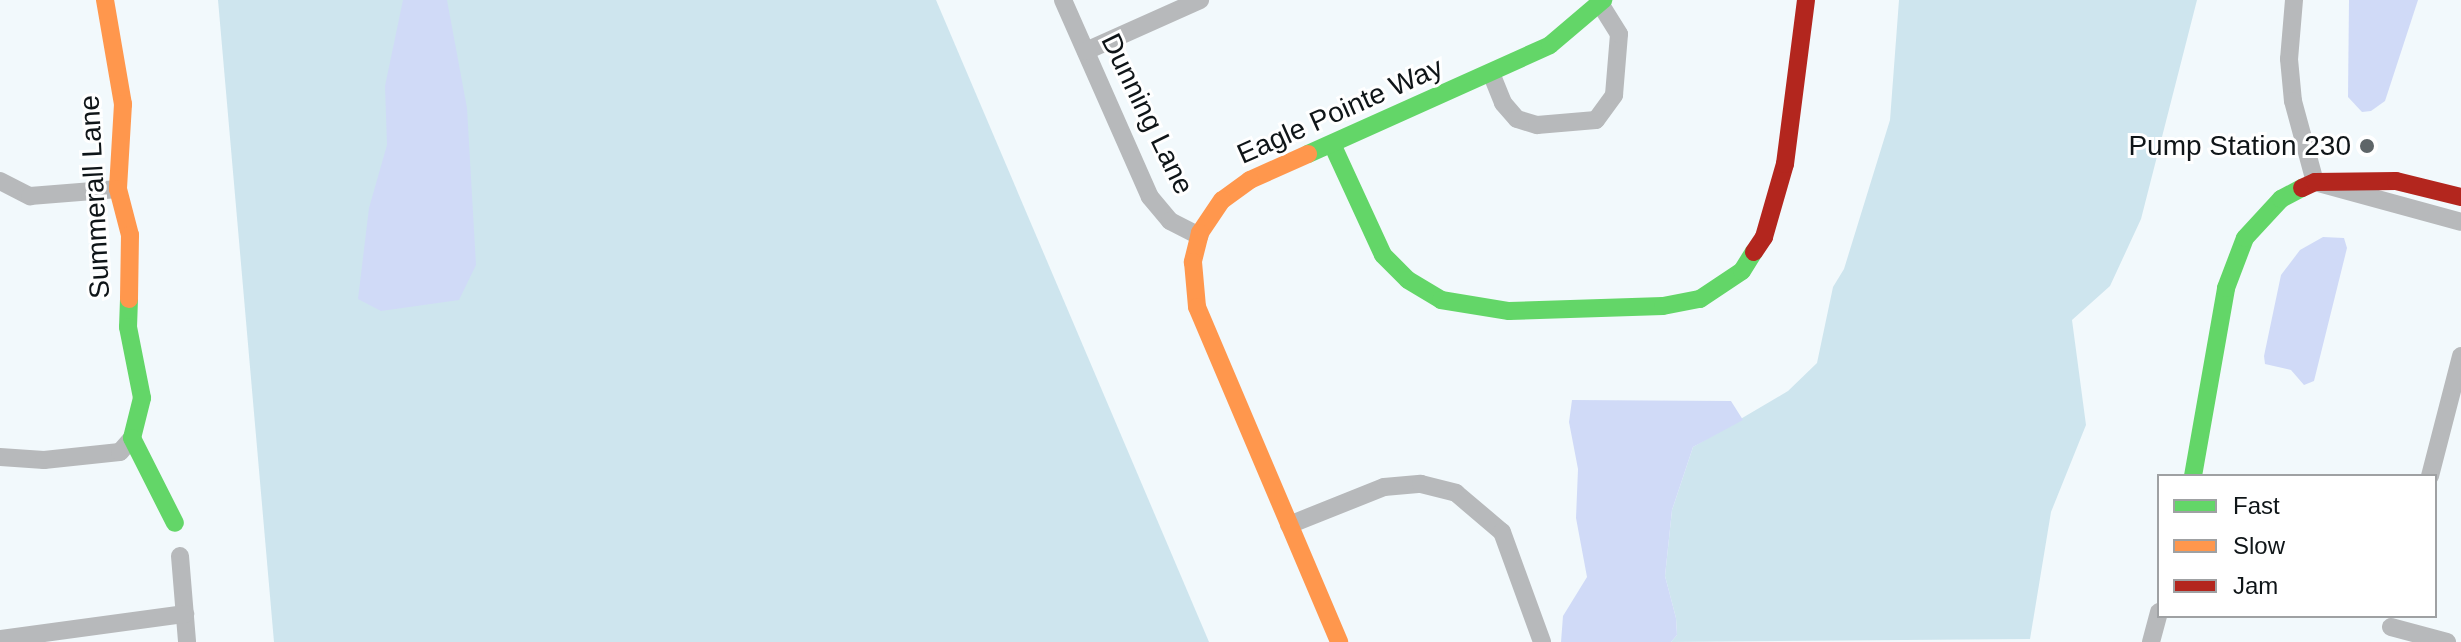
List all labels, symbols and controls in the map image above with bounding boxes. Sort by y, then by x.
street label: Dunning Lane [1094,28,1200,200]
street label: Eagle Pointe Way [1232,51,1448,171]
street label: Summerall Lane [73,94,117,300]
place label: Pump Station 230 [2128,129,2351,163]
marker: Pump Station 230 [2358,137,2376,155]
legend [2157,474,2437,618]
text: Fast [2233,492,2280,519]
text: Slow [2233,532,2285,559]
text: Jam [2233,572,2278,599]

